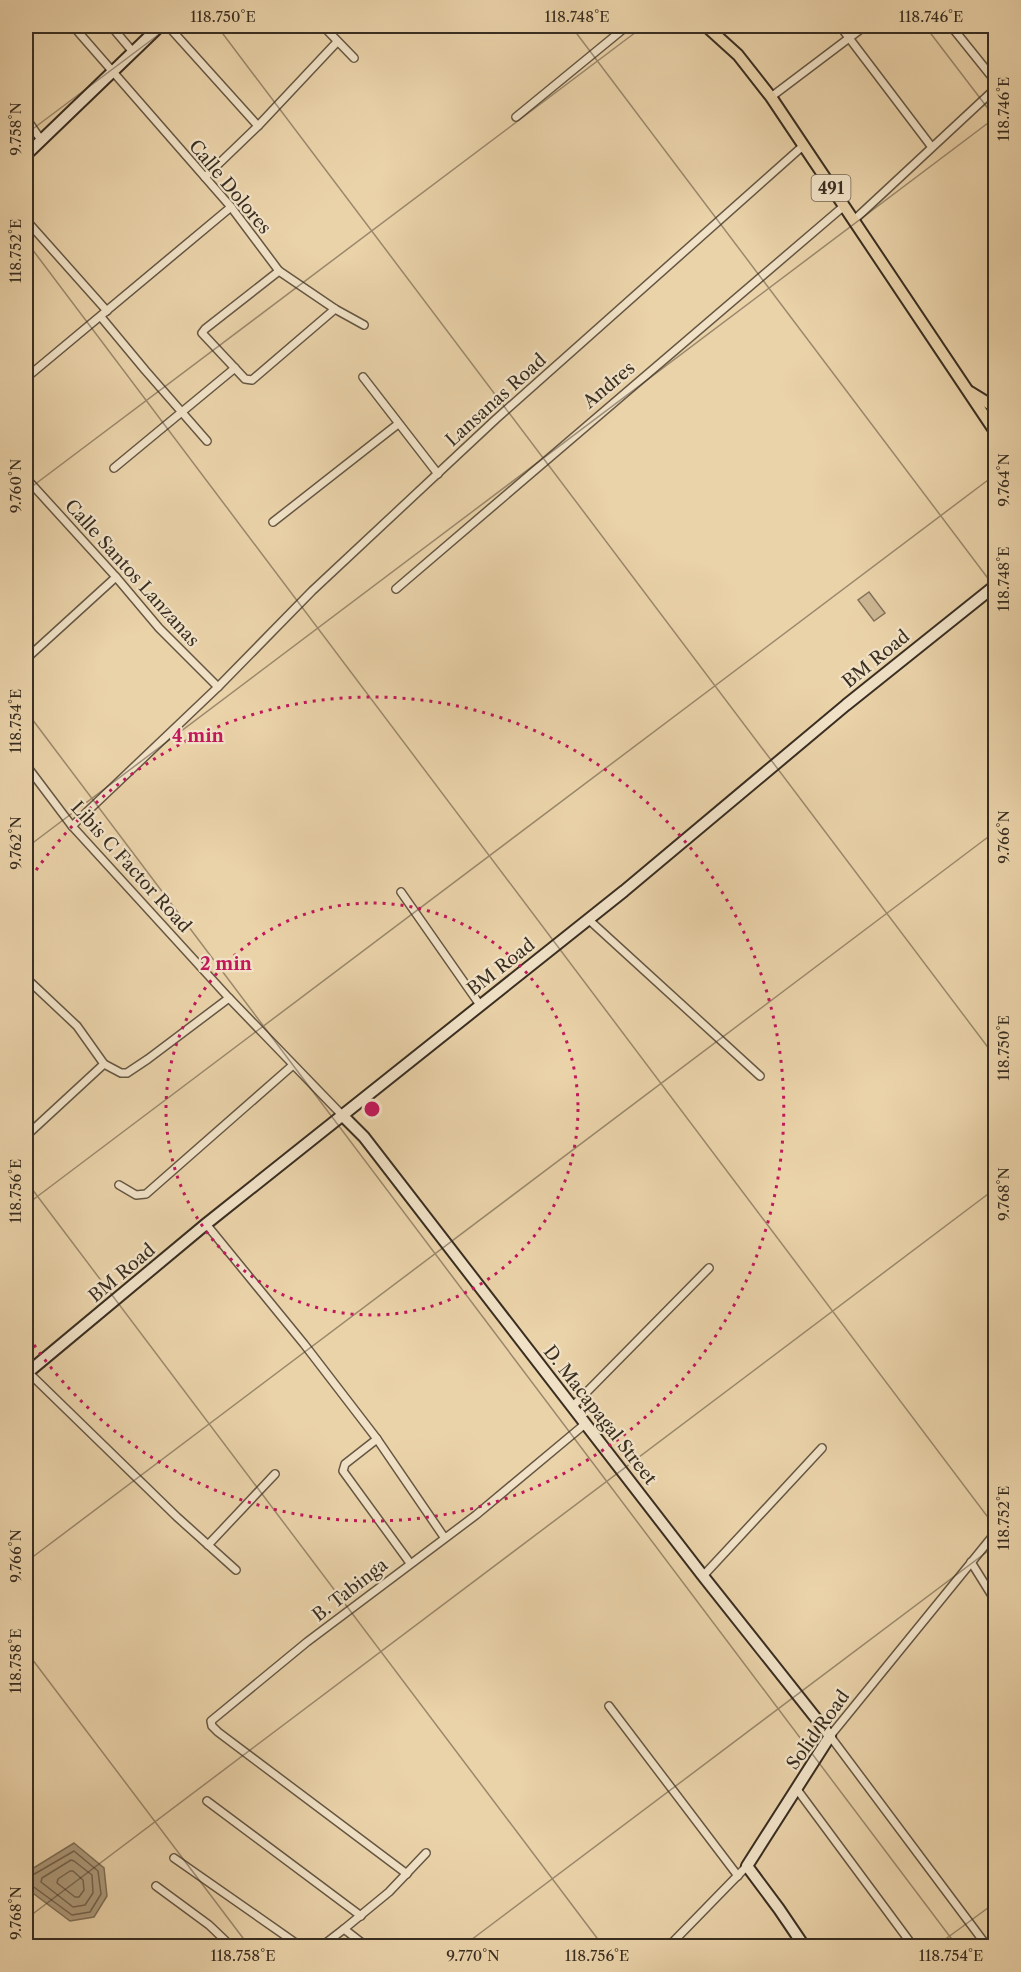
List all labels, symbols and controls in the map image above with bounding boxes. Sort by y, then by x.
text: 118.750°E [190,7,256,26]
text: 118.748°E [544,7,610,26]
text: 118.746°E [899,7,963,26]
text: 118.746°E [994,77,1013,141]
text: 9.758°N [6,102,25,156]
street label: Calle Dolores [184,135,276,239]
road number: 491 [812,175,850,201]
text: 118.752°E [6,219,25,283]
street label: Lansanas Road [441,349,551,451]
street label: Andres [578,357,639,414]
text: 9.764°N [994,453,1013,507]
text: 9.760°N [6,459,25,513]
street label: Calle Santos Lanzanas [60,495,204,651]
text: 118.748°E [994,546,1013,612]
street label: BM Road [838,625,914,693]
text: 118.754°E [6,689,25,753]
text: 4 min [172,725,225,747]
street label: Libis C Factor Road [66,797,196,937]
text: 9.766°N [994,810,1013,864]
text: 9.762°N [6,816,25,870]
street label: BM Road [463,934,539,1000]
text: 2 min [200,953,253,975]
text: 118.750°E [994,1015,1013,1081]
centre of rings [362,1099,382,1119]
text: 118.756°E [6,1159,25,1223]
text: 9.768°N [994,1167,1013,1221]
street label: BM Road [84,1239,160,1307]
street label: D. Macapagal Street [539,1341,662,1490]
text: 118.752°E [994,1486,1013,1550]
text: 9.766°N [6,1529,25,1583]
street label: B. Tabinga [308,1554,392,1626]
text: 118.758°E [6,1629,25,1694]
street label: Solid Road [782,1686,854,1774]
text: 9.768°N [6,1886,25,1940]
text: 118.758°E [211,1946,276,1965]
text: 9.770°N [446,1946,500,1965]
text: 118.756°E [565,1946,629,1965]
text: 118.754°E [919,1946,983,1965]

